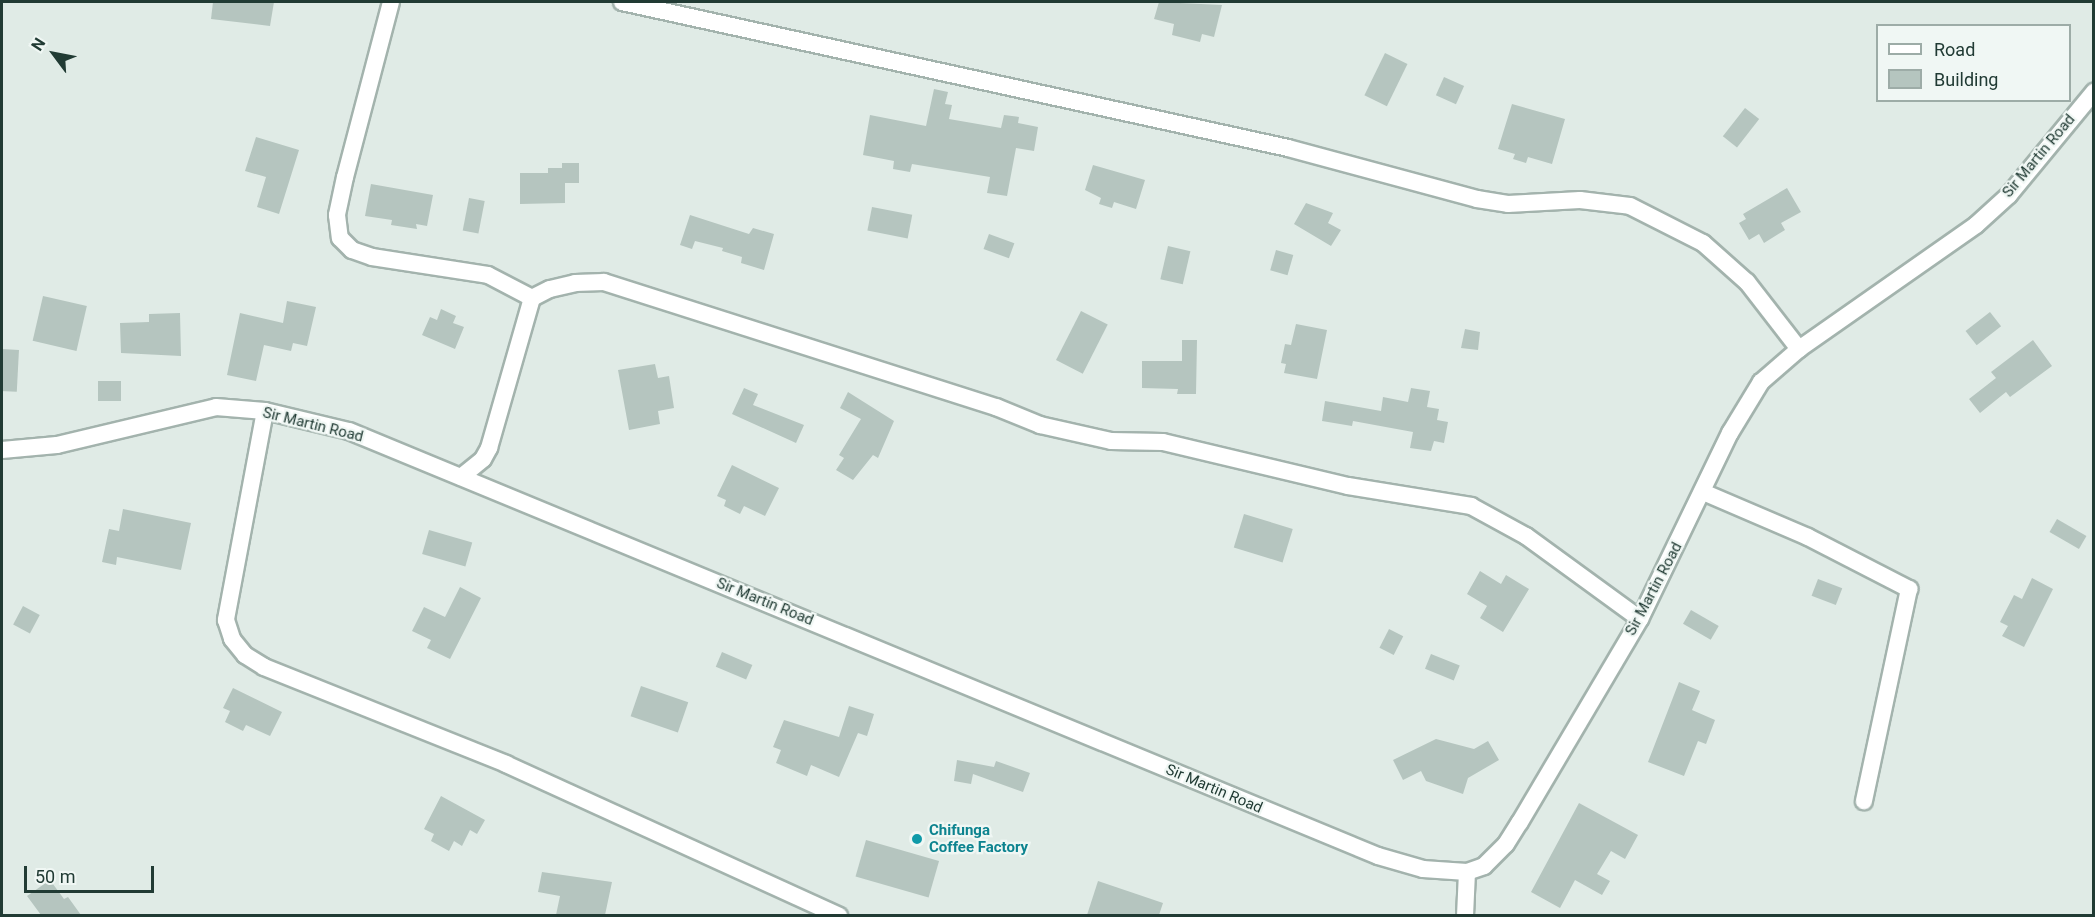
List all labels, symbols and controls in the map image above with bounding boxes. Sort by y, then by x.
north arrow [24,24,84,84]
legend [1876,24,2071,102]
text: N [27,34,49,54]
text: Road [1934,39,1975,60]
text: Building [1934,69,1998,90]
street label: Sir Martin Road [1999,111,2079,201]
street label: Sir Martin Road [261,404,365,446]
street label: Sir Martin Road [1622,539,1686,639]
street label: Sir Martin Road [714,574,816,630]
street label: Sir Martin Road [1163,761,1265,817]
place label: Chifunga Coffee Factory [929,821,1028,856]
marker: Chifunga Coffee Factory [910,832,924,846]
scale bar [27,854,158,892]
text: 50 m [35,866,75,887]

